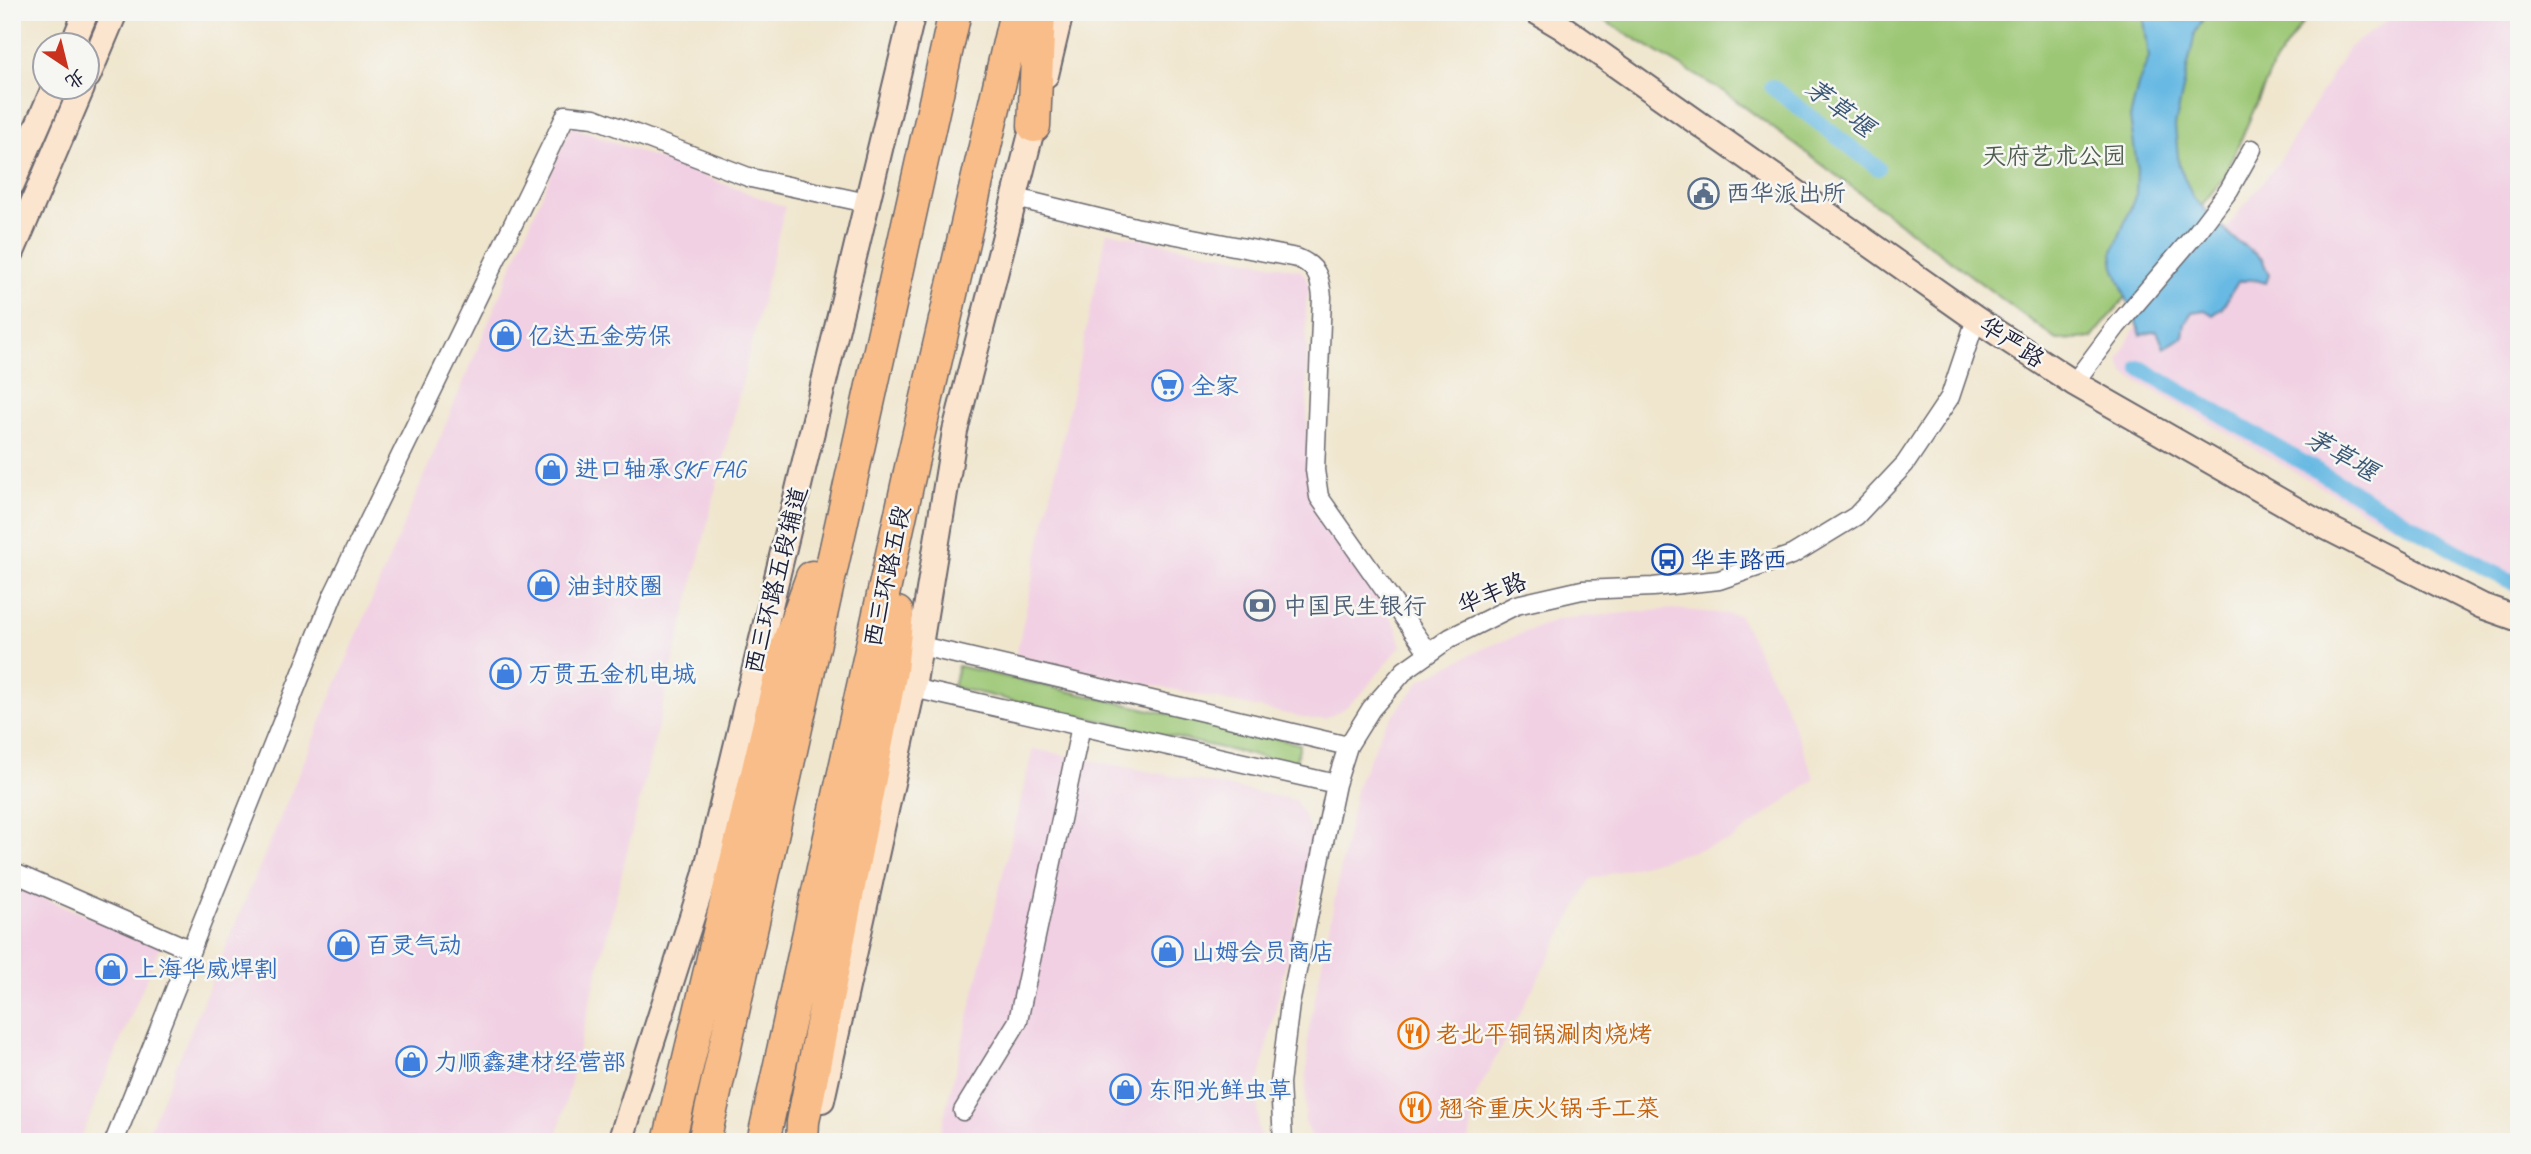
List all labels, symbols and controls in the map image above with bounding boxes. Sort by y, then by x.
north arrow [32,32,102,102]
text: 北 [61,64,90,94]
water label: 茅草堰 [1799,71,1883,146]
park label: 天府艺术公园 [1982,141,2126,171]
public building icon: 西华派出所 [1686,176,1720,210]
place label: 西华派出所 [1726,178,1846,208]
street label: 华严路 [1974,310,2050,374]
shop icon: 亿达五金劳保 [488,319,522,353]
place label: 亿达五金劳保 [528,321,672,351]
supermarket icon: 全家 [1151,369,1185,403]
place label: 全家 [1191,371,1239,401]
water label: 茅草堰 [2300,421,2387,490]
shop icon: 进口轴承SKF FAG [535,452,569,486]
place label: 进口轴承SKF FAG [575,454,747,484]
street label: 西三环路五段辅道 [738,483,814,677]
street label: 西三环路五段 [857,502,917,650]
bus stop icon: 华丰路西 [1651,543,1685,577]
place label: 华丰路西 [1691,545,1787,575]
street label: 华丰路 [1453,566,1531,620]
shop icon: 油封胶圈 [527,569,561,603]
place label: 油封胶圈 [567,571,663,601]
bank icon: 中国民生银行 [1243,589,1277,623]
place label: 中国民生银行 [1283,591,1427,621]
shop icon: 万贯五金机电城 [488,657,522,691]
place label: 万贯五金机电城 [528,659,696,689]
shop icon: 百灵气动 [326,928,360,962]
place label: 百灵气动 [366,930,462,960]
shop icon: 山姆会员商店 [1151,935,1185,969]
place label: 山姆会员商店 [1191,937,1335,967]
shop icon: 上海华威焊割 [94,952,128,986]
place label: 上海华威焊割 [134,954,278,984]
restaurant icon: 老北平铜锅涮肉烧烤 [1396,1017,1430,1051]
place label: 老北平铜锅涮肉烧烤 [1436,1019,1652,1049]
shop icon: 力顺鑫建材经营部 [394,1045,428,1079]
place label: 力顺鑫建材经营部 [434,1047,626,1077]
shop icon: 东阳光鲜虫草 [1108,1073,1142,1107]
place label: 东阳光鲜虫草 [1148,1075,1292,1105]
restaurant icon: 翘爷重庆火锅·手工菜 [1399,1091,1433,1125]
place label: 翘爷重庆火锅·手工菜 [1439,1093,1660,1123]

